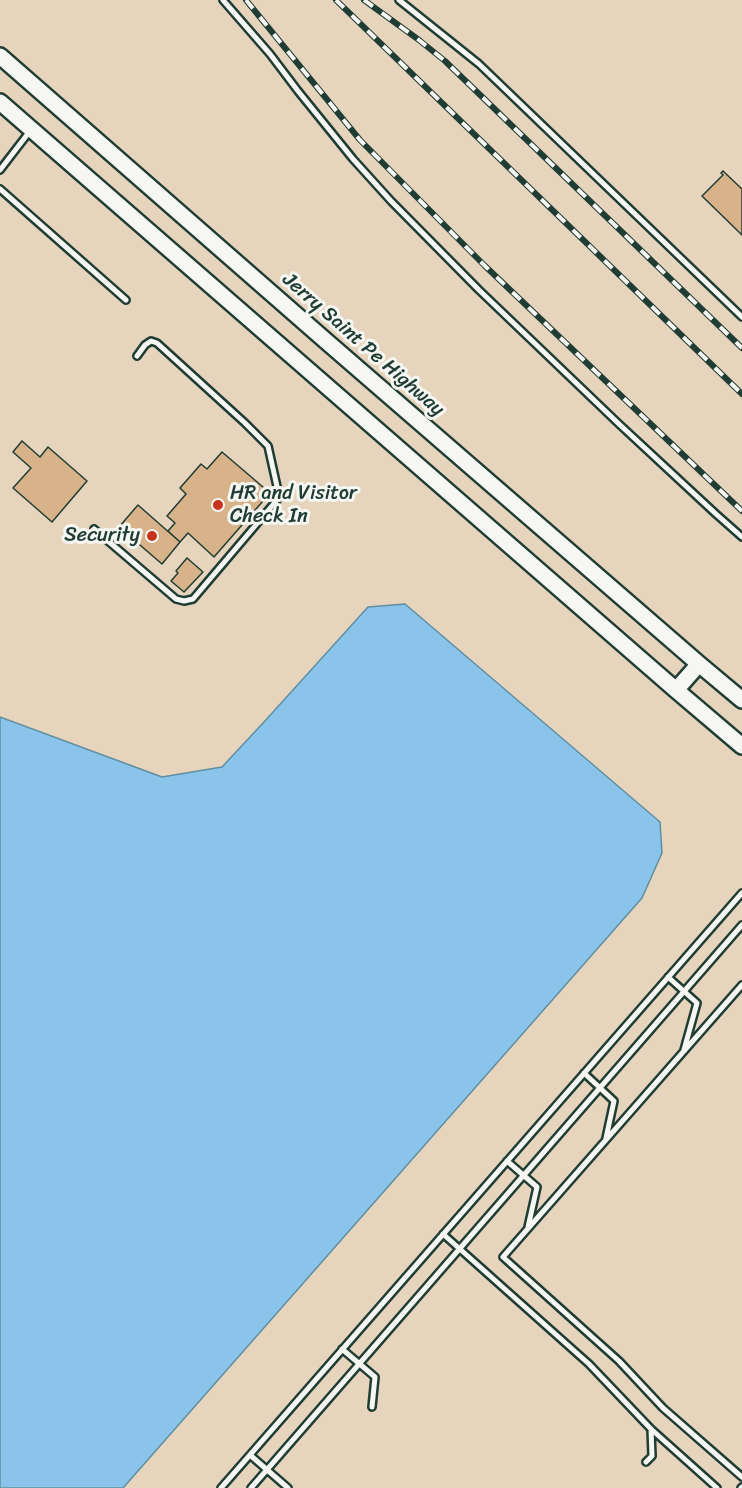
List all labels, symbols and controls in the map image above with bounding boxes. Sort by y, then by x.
street label: Jerry Saint Pe Highway [277,268,449,422]
place label: HR and Visitor Check In [230,482,357,529]
marker: HR and Visitor Check In [211,498,225,512]
place label: Security [64,524,140,548]
marker: Security [145,529,159,543]

